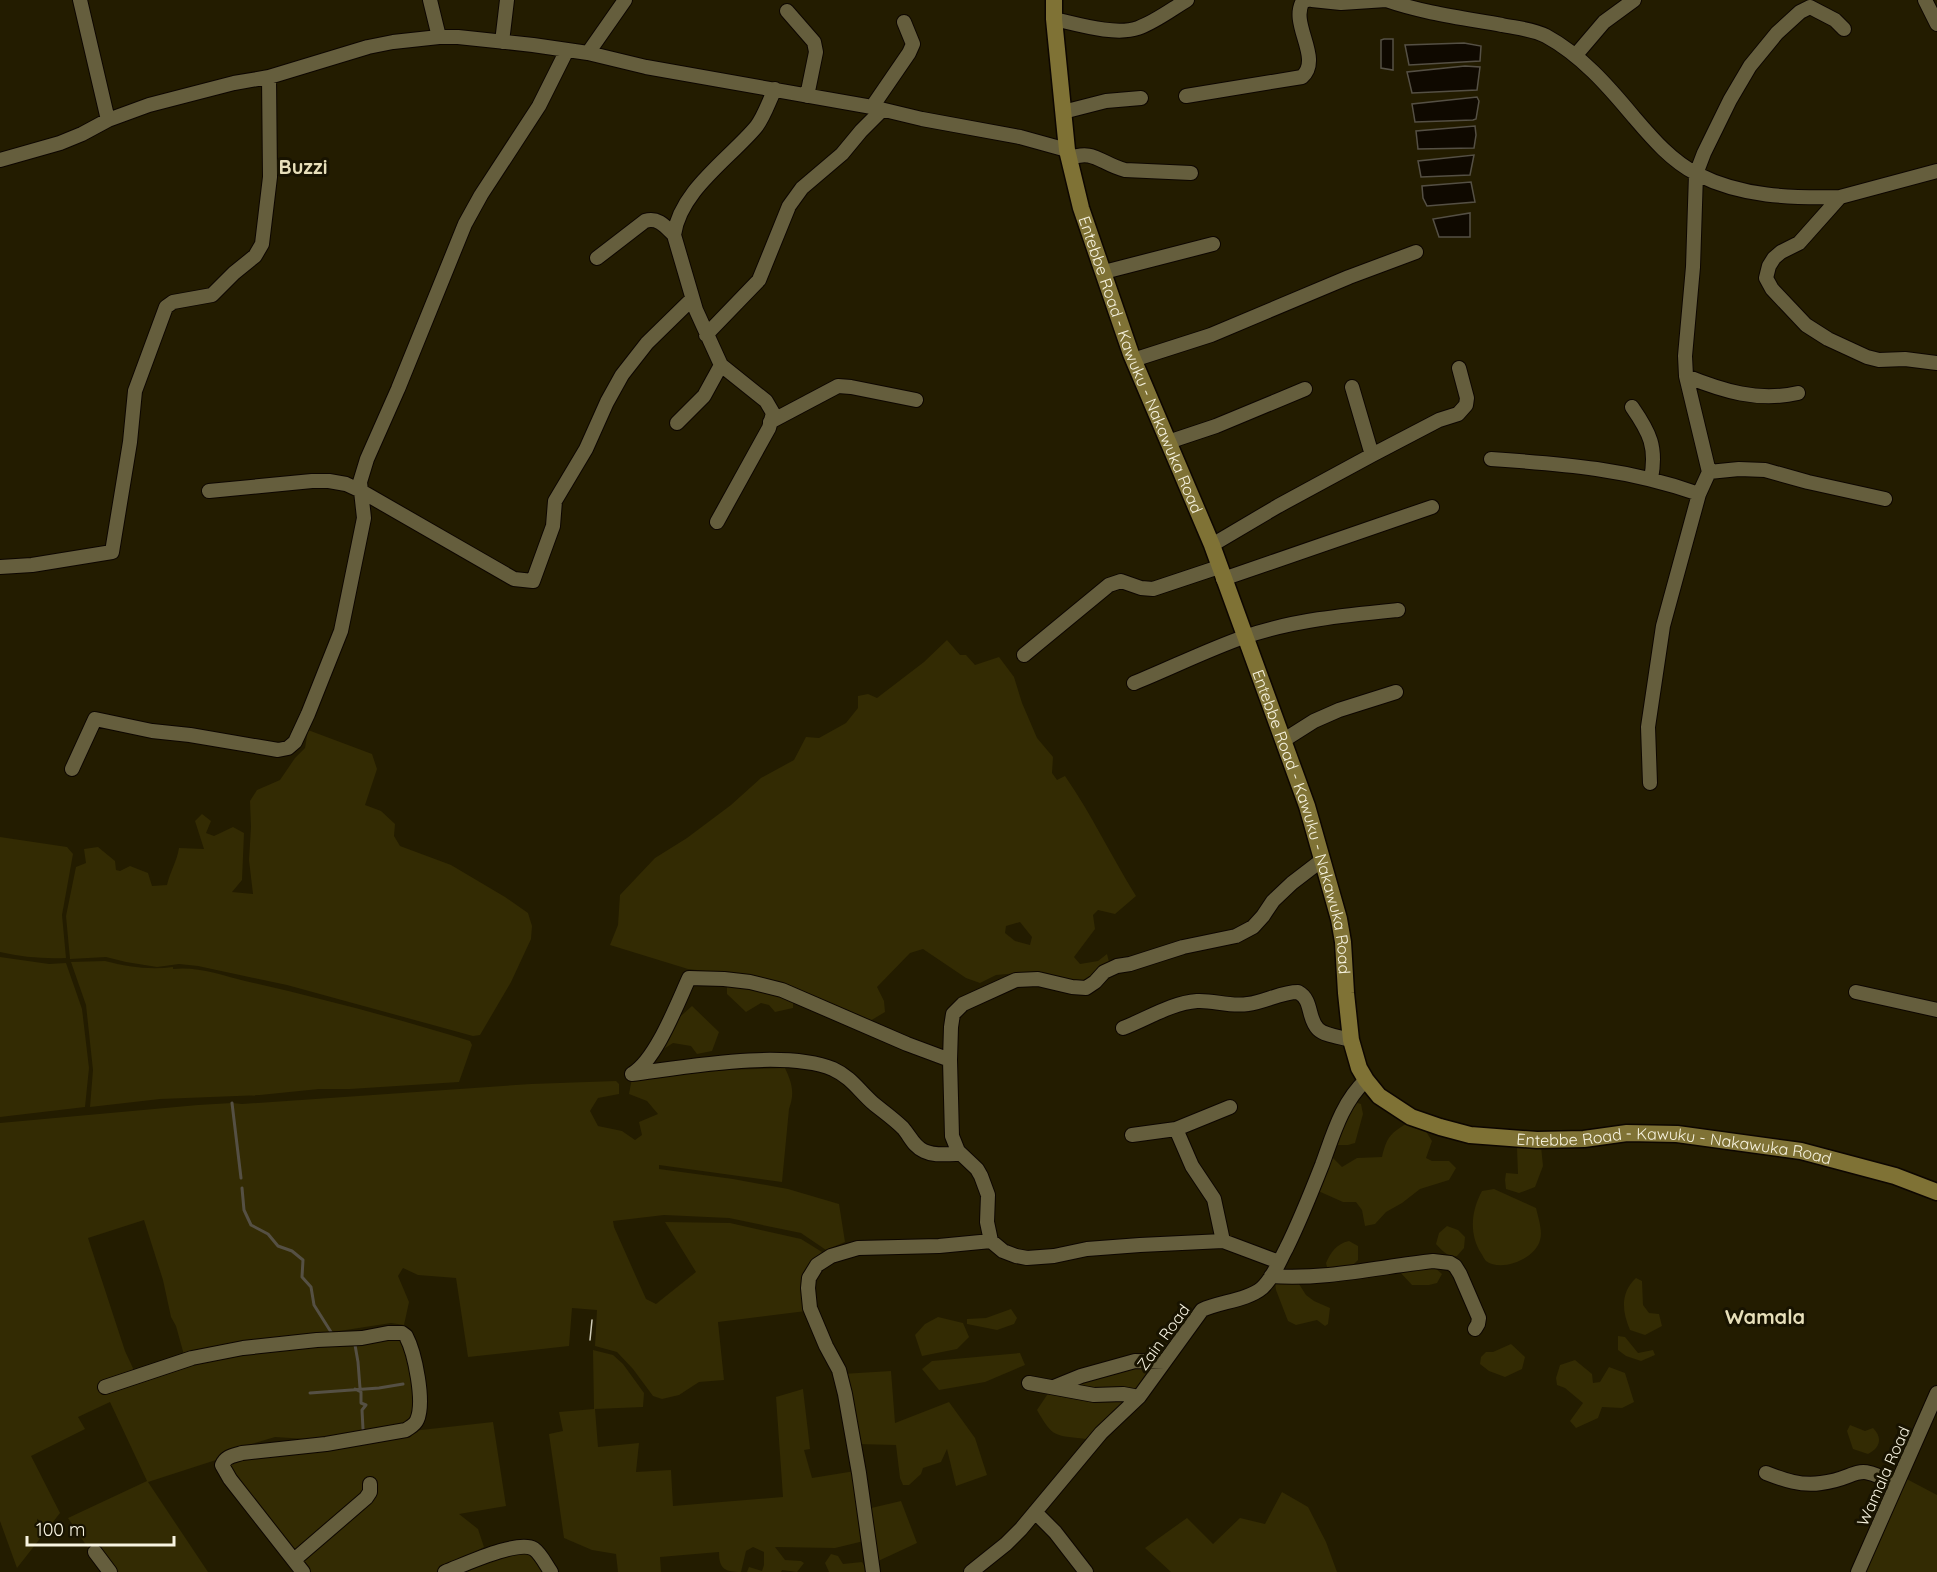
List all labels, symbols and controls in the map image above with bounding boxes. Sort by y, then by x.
district label: Buzzi [279,154,327,179]
street label: Entebbe Road - Kawuku - Nakawuka Road [1074,213,1207,516]
street label: Entebbe Road - Kawuku - Nakawuka Road [1248,667,1355,975]
street label: Entebbe Road - Kawuku - Nakawuka Road [1516,1123,1834,1169]
street label: Zain Road [1132,1300,1194,1374]
district label: Wamala [1725,1304,1805,1329]
street label: Wamala Road [1852,1423,1914,1529]
scale bar [27,1509,174,1547]
text: 100 m [36,1518,85,1541]

